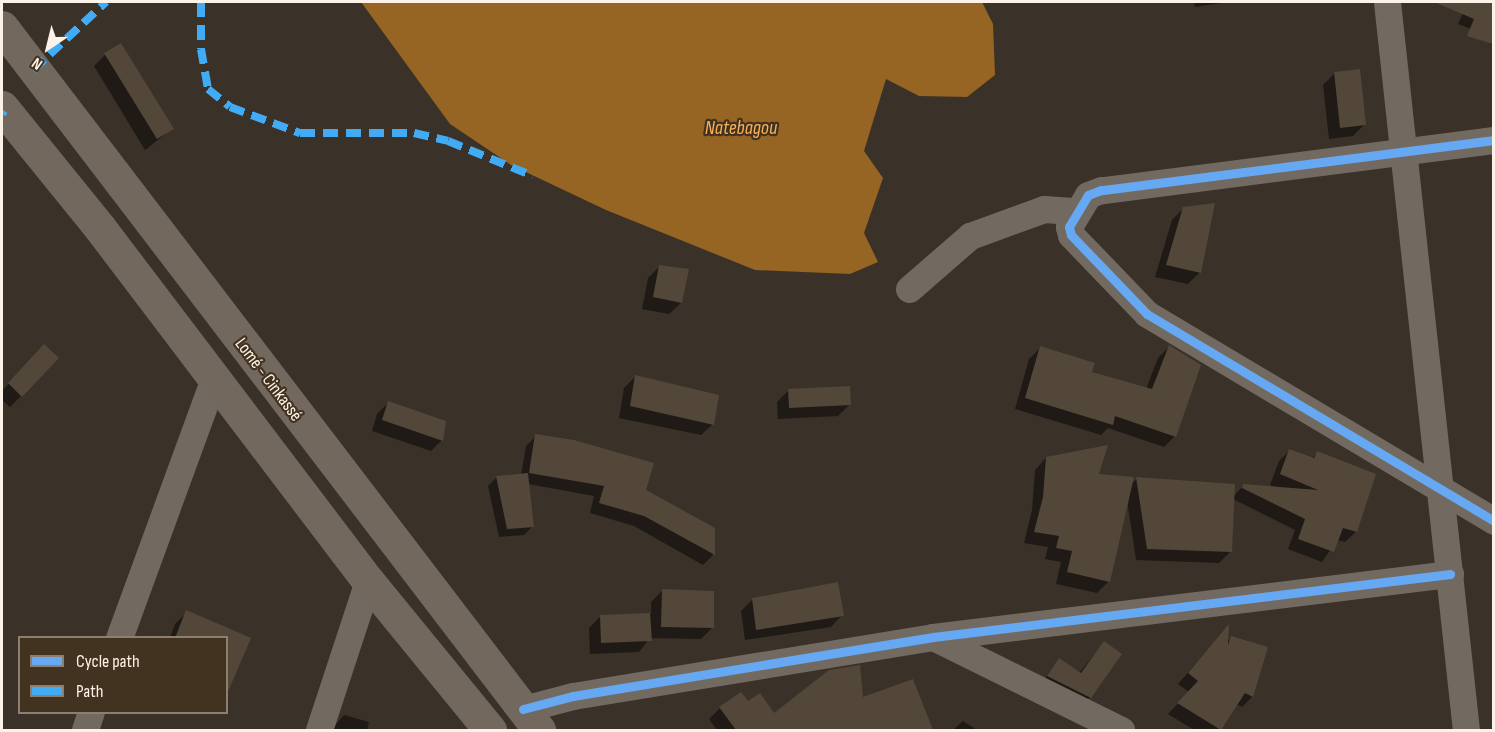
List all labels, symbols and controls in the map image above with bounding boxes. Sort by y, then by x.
north arrow [18,18,78,78]
text: N [28,53,46,73]
water label: Natebagou [705,116,777,140]
street label: Lomé - Cinkassé [230,334,306,426]
legend [18,636,228,714]
text: Cycle path [76,651,140,672]
text: Path [76,681,104,702]

